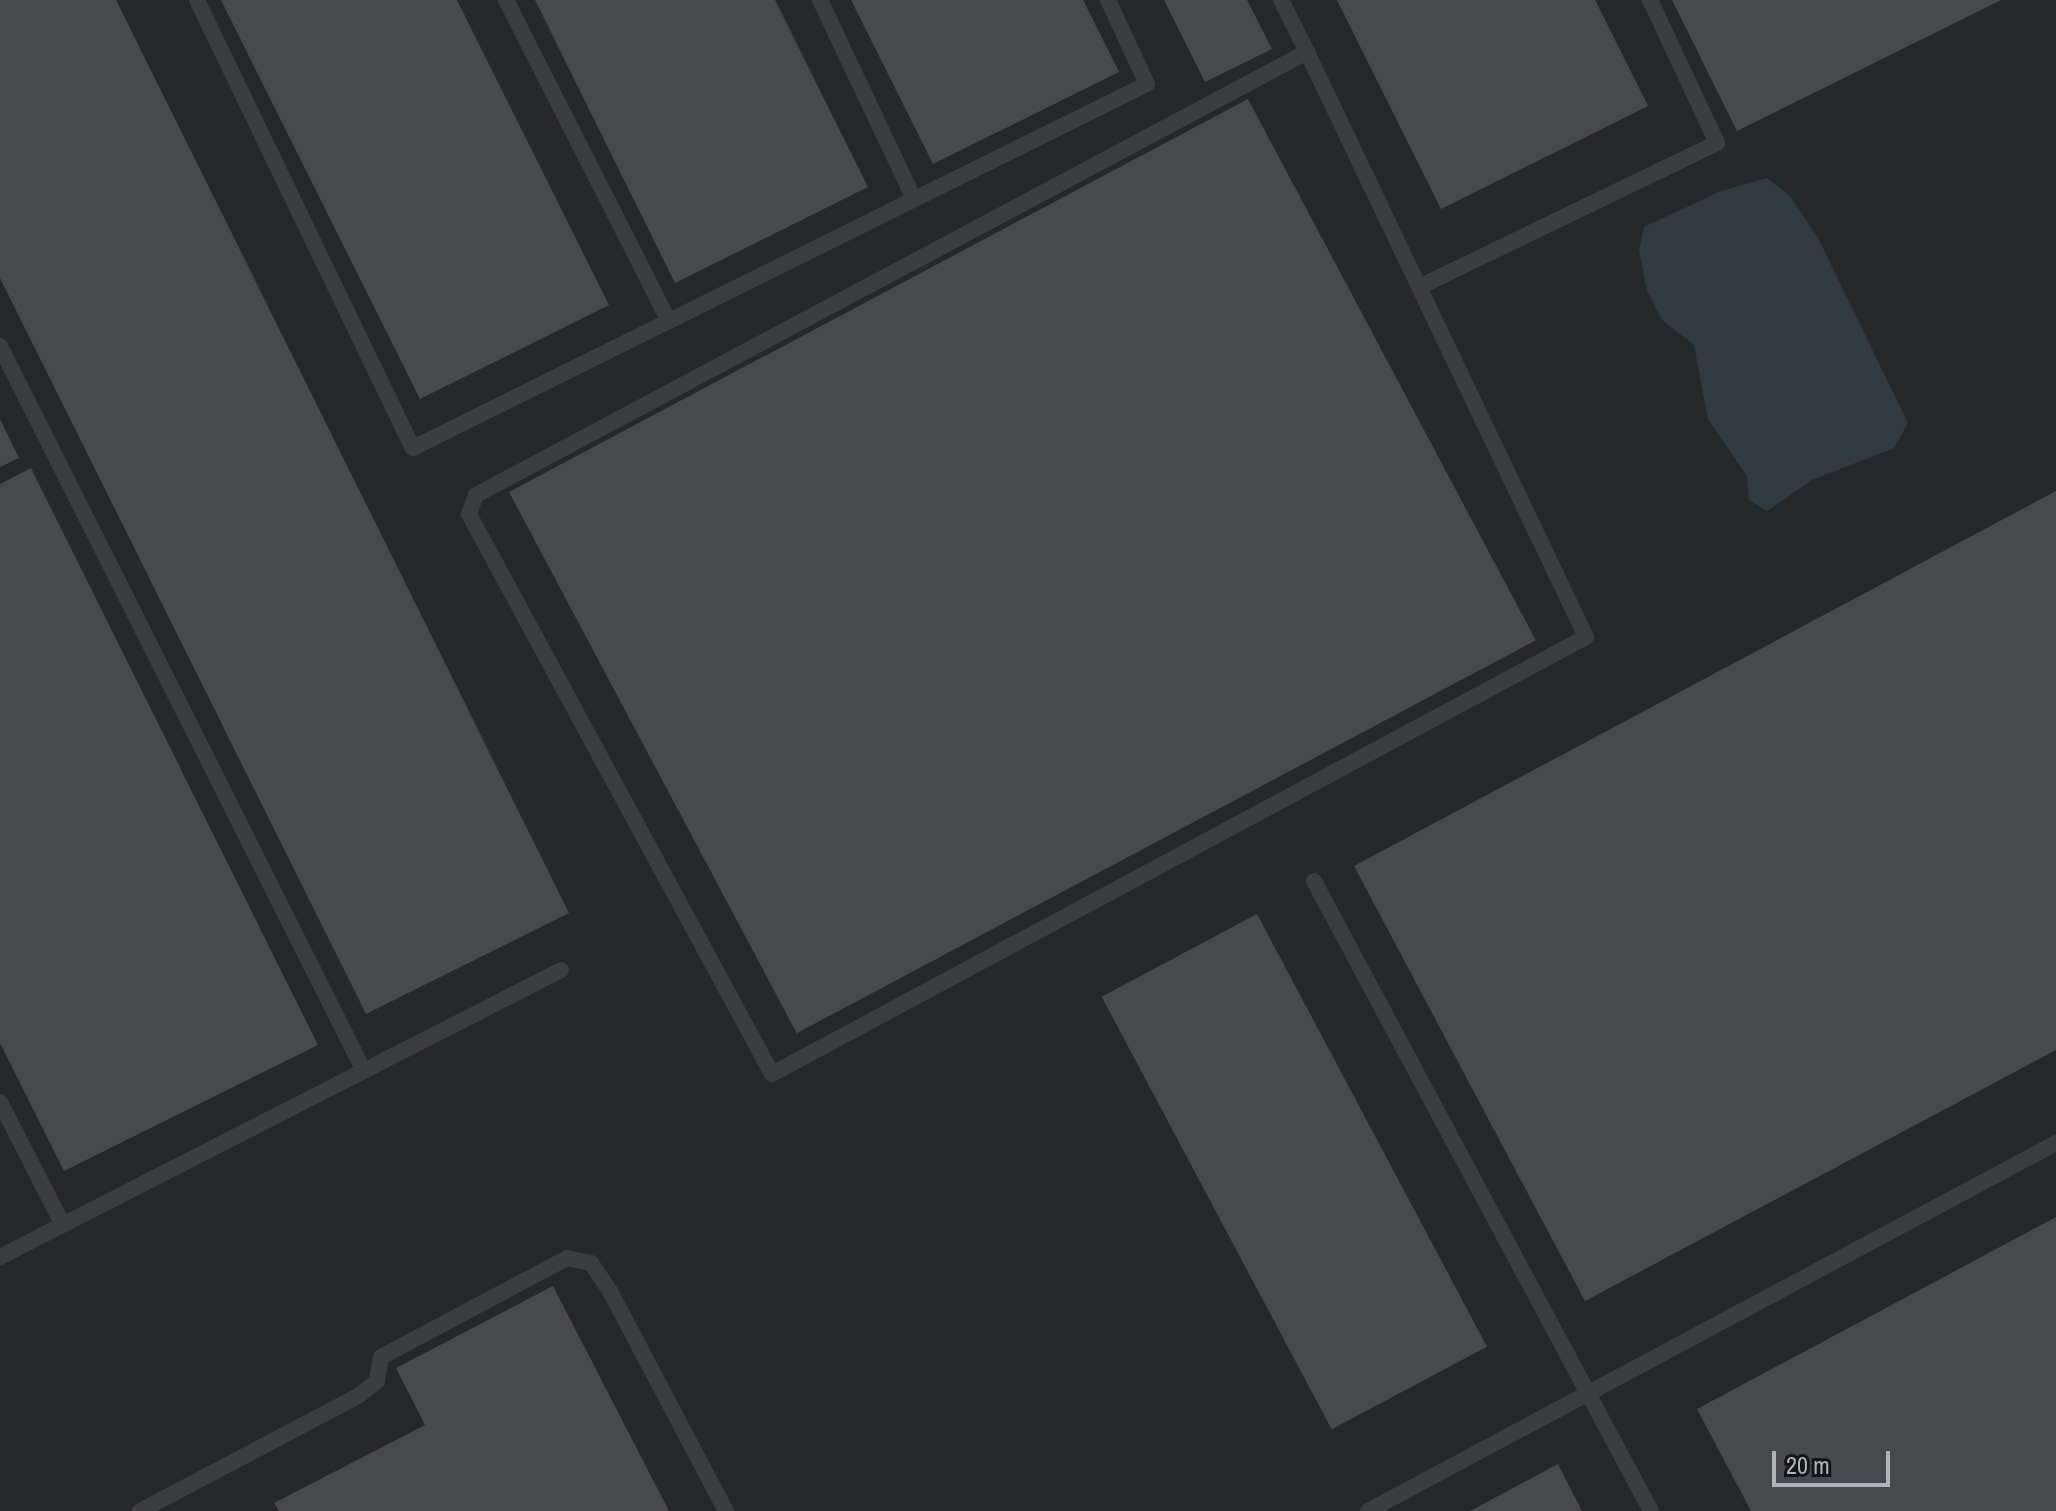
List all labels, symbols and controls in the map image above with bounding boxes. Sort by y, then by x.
scale bar [1776,1435,1894,1485]
text: 20 m [1786,1449,1830,1481]

